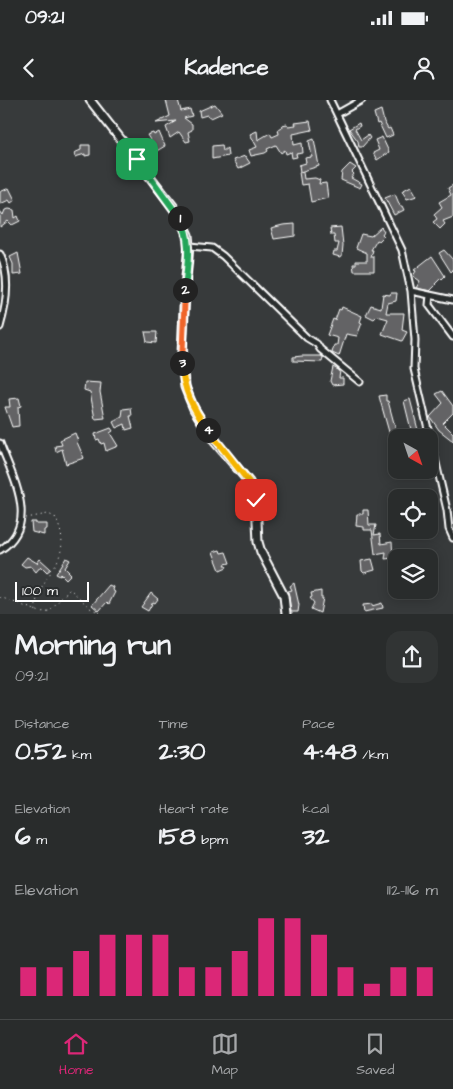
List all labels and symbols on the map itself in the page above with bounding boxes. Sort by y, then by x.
pin [116,138,158,180]
pin: 1 [168,206,192,230]
pin: 2 [172,278,198,302]
pin: 3 [170,350,194,376]
pin: 4 [196,418,220,442]
north arrow [388,429,438,479]
pin [235,479,277,521]
scale bar [15,579,89,602]

